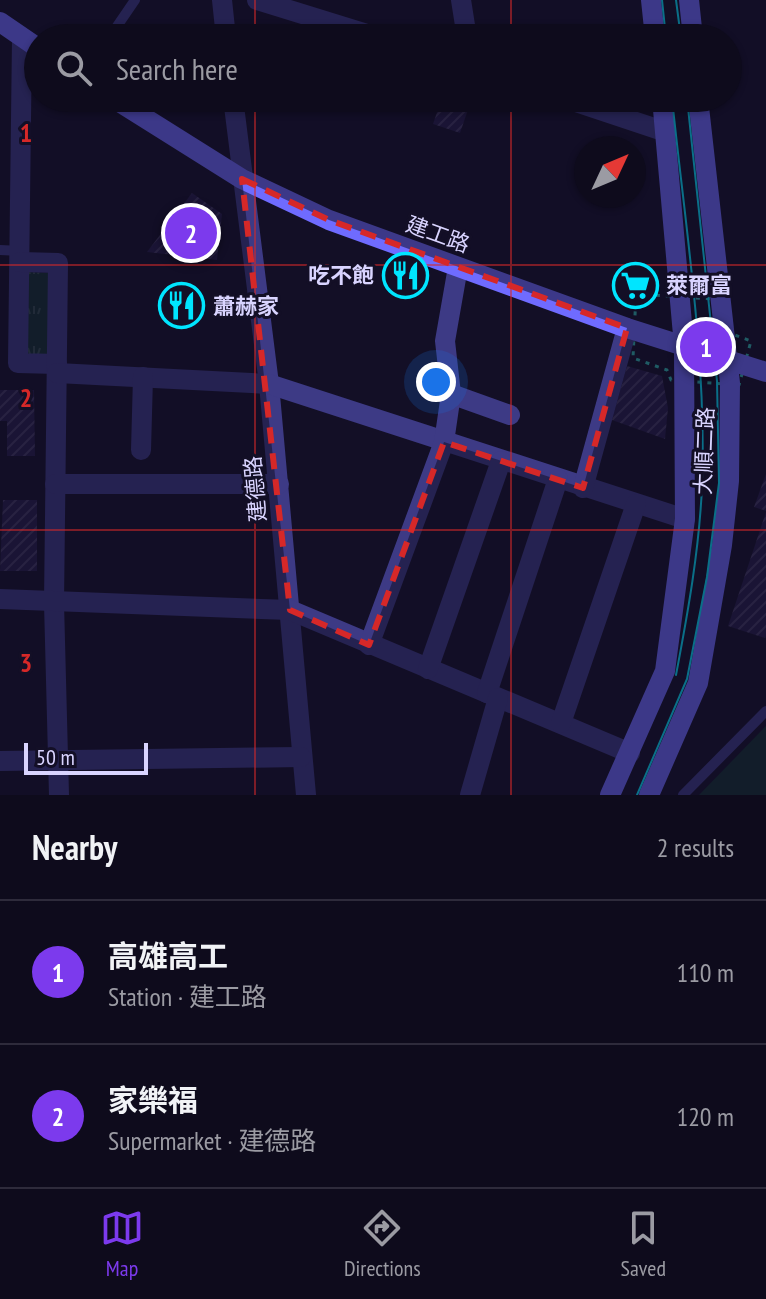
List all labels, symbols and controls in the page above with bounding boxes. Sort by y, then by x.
search box [24,24,742,112]
icon: search [52,46,96,90]
text: Search here [116,49,238,88]
text: 1 [20,116,32,149]
north arrow [574,136,646,208]
pin: 2 [165,203,217,263]
street label: 建工路 [402,210,474,258]
restaurant icon: 吃不飽 [381,251,429,299]
place label: 吃不飽 [308,261,374,289]
supermarket icon: 萊爾富 [611,261,659,309]
place label: 萊爾富 [666,271,732,299]
restaurant icon: 蕭赫家 [158,282,206,330]
place label: 蕭赫家 [213,292,279,320]
pin: 1 [680,317,732,377]
your location [416,362,456,402]
text: 2 [20,381,32,414]
street label: 大順二路 [688,407,720,495]
street label: 建德路 [238,455,272,523]
text: 3 [20,646,32,679]
scale bar [24,739,148,775]
text: 50 m [36,743,75,771]
text: Nearby [32,825,117,869]
text: 2 results [657,831,734,864]
text: 高雄高工 [108,936,228,975]
text: 1 [52,956,64,989]
text: 110 m [676,956,734,989]
text: Station · 建工路 [108,980,267,1013]
text: 家樂福 [108,1080,198,1119]
text: 2 [52,1100,64,1133]
text: 120 m [676,1100,734,1133]
text: Supermarket · 建德路 [108,1124,316,1157]
tab: Map [100,1206,144,1282]
tab: Directions [344,1206,421,1282]
tab: Saved [621,1206,666,1282]

